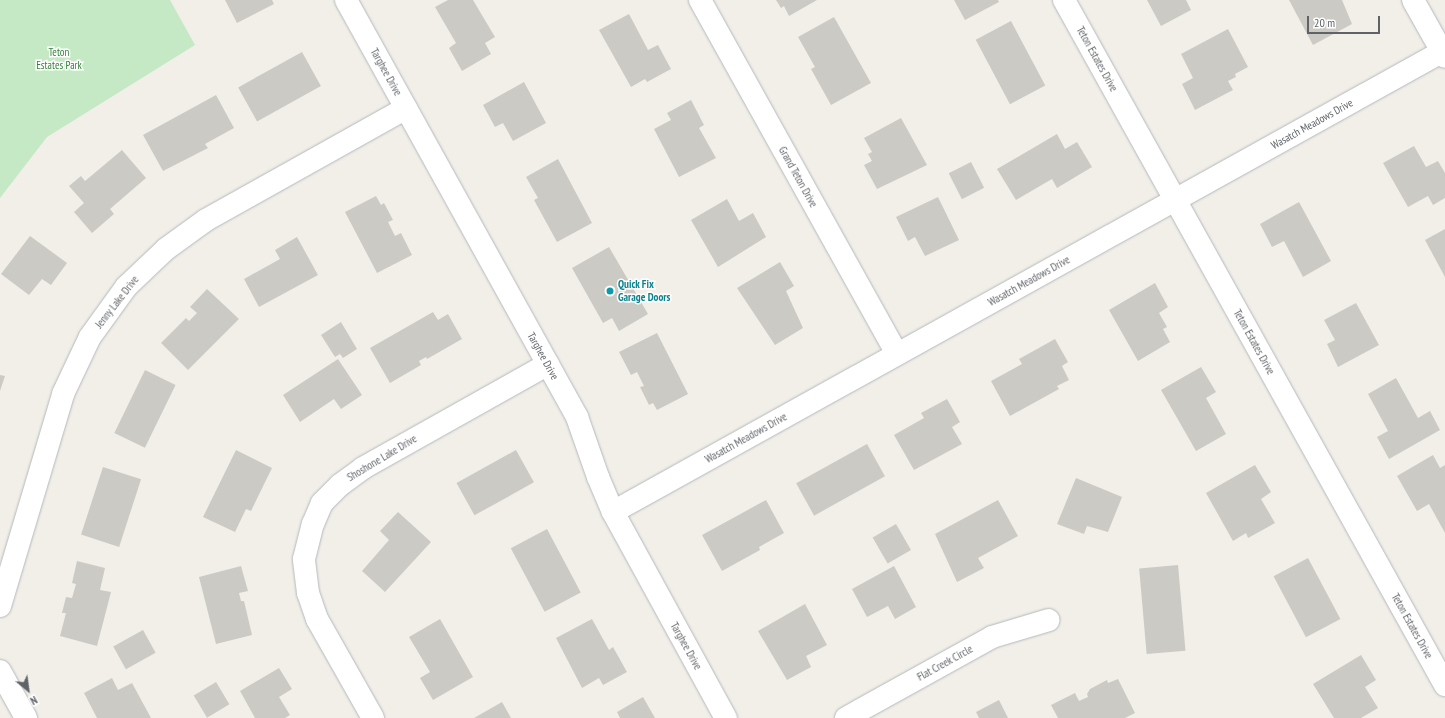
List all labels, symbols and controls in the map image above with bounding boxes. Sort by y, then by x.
scale bar [1309,8,1382,34]
text: 20 m [1314,15,1335,30]
street label: Teton Estates Drive [1074,24,1120,94]
park label: Teton Estates Park [36,46,82,72]
street label: Targhee Drive [368,46,404,98]
street label: Wasatch Meadows Drive [1269,96,1355,152]
street label: Grand Teton Drive [776,144,820,210]
street label: Wasatch Meadows Drive [986,253,1072,309]
street label: Jenny Lake Drive [92,273,142,331]
place label: Quick Fix Garage Doors [618,278,670,304]
marker: Quick Fix Garage Doors [605,286,615,296]
street label: Teton Estates Drive [1231,307,1277,377]
street label: Targhee Drive [525,330,561,382]
street label: Wasatch Meadows Drive [703,410,789,466]
street label: Shoshone Lake Drive [345,432,419,484]
street label: Teton Estates Drive [1389,591,1435,661]
street label: Targhee Drive [668,620,704,672]
street label: Flat Creek Circle [915,642,975,684]
north arrow [8,670,48,710]
text: N [28,693,40,708]

